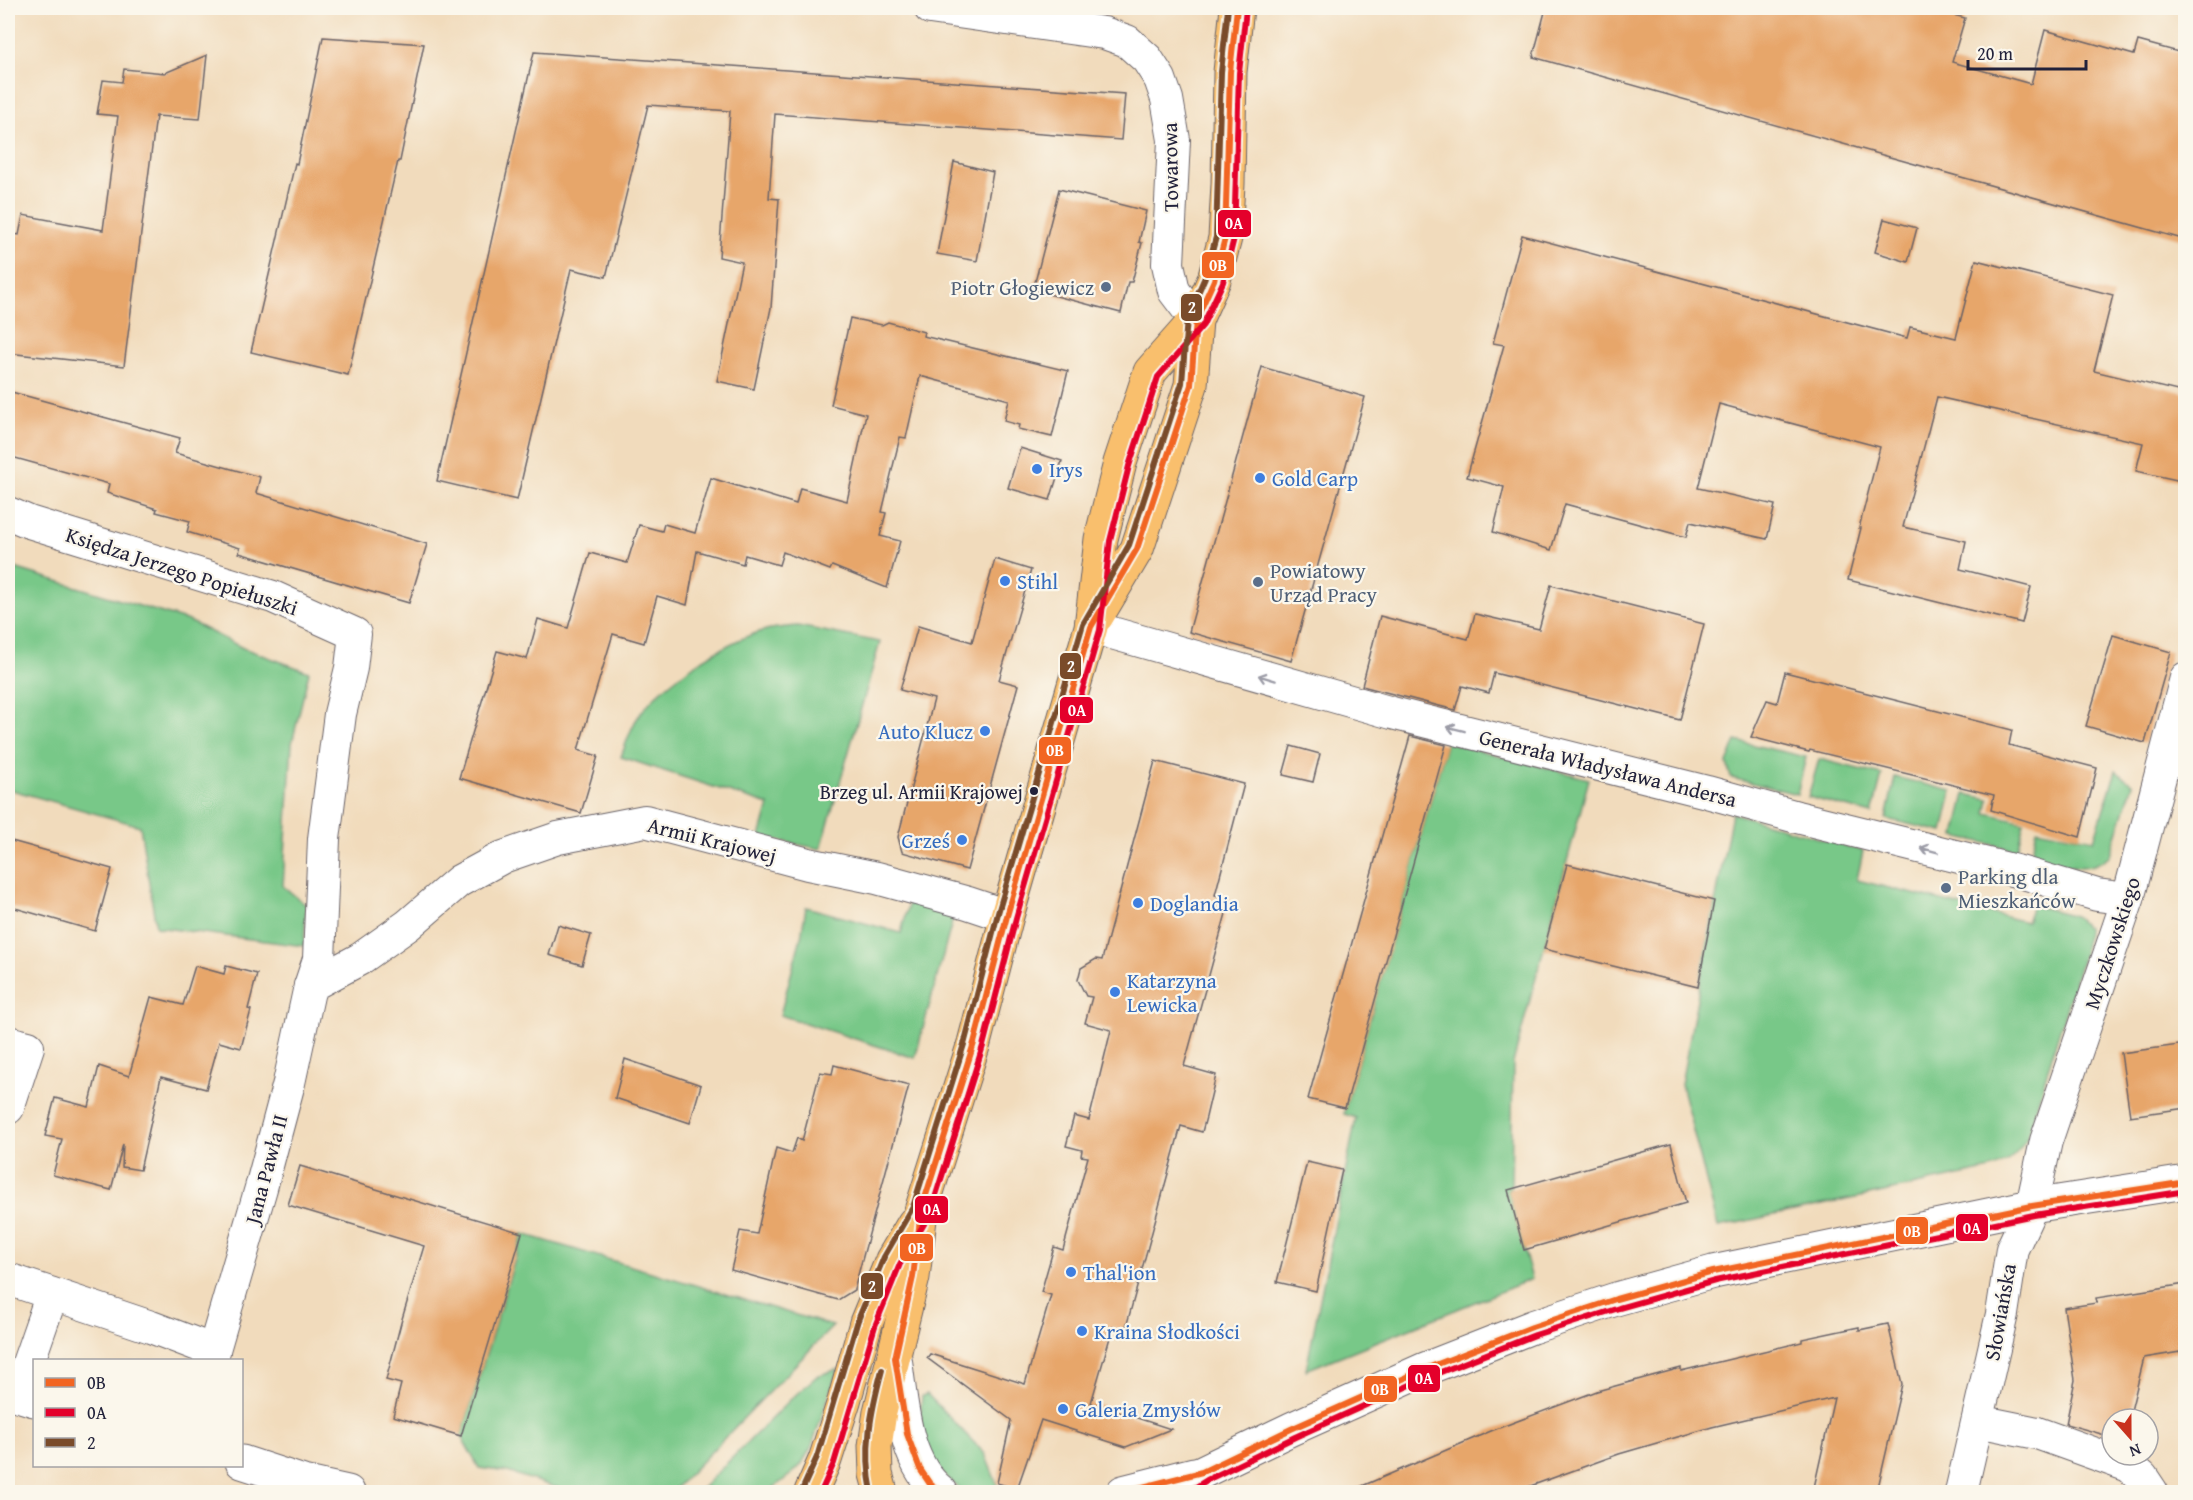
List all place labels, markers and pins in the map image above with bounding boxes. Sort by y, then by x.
place label: Piotr Głogiewicz [951,272,1094,303]
marker: Piotr Głogiewicz [1099,280,1113,294]
place label: Irys [1049,454,1083,485]
marker: Irys [1030,462,1044,476]
place label: Gold Carp [1272,463,1358,494]
marker: Gold Carp [1253,471,1267,485]
place label: Powiatowy Urząd Pracy [1270,555,1377,610]
place label: Stihl [1017,566,1058,597]
marker: Stihl [998,574,1012,588]
marker: Powiatowy Urząd Pracy [1251,575,1265,589]
place label: Auto Klucz [878,716,973,747]
marker: Auto Klucz [978,724,992,738]
place label: Brzeg ul. Armii Krajowej [820,777,1023,806]
marker: Brzeg ul. Armii Krajowej [1028,785,1040,797]
place label: Grześ [902,825,950,856]
marker: Grześ [955,833,969,847]
place label: Parking dla Mieszkańców [1958,861,2076,916]
marker: Parking dla Mieszkańców [1939,881,1953,895]
place label: Doglandia [1150,888,1239,919]
marker: Doglandia [1131,896,1145,910]
place label: Katarzyna Lewicka [1127,965,1217,1020]
marker: Katarzyna Lewicka [1108,985,1122,999]
place label: Thal'ion [1083,1257,1156,1288]
marker: Thal'ion [1064,1265,1078,1279]
place label: Kraina Słodkości [1094,1316,1240,1347]
marker: Kraina Słodkości [1075,1324,1089,1338]
place label: Galeria Zmysłów [1075,1394,1221,1425]
marker: Galeria Zmysłów [1056,1402,1070,1416]

